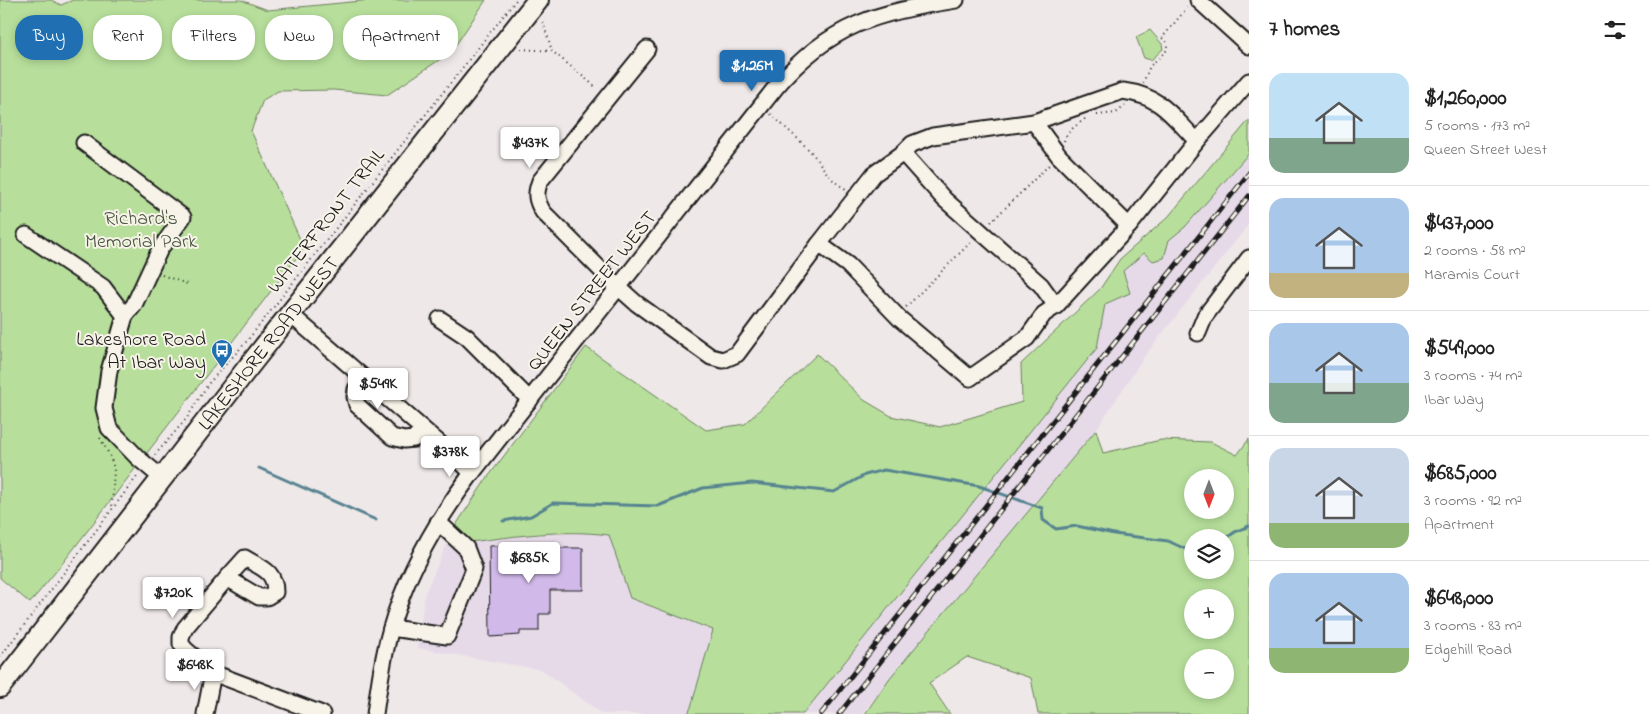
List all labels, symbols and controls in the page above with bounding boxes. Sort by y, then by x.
chip: Buy [15,15,83,60]
chip: Rent [93,15,162,60]
chip: Filters [172,15,255,60]
chip: New [265,15,333,60]
chip: Apartment [343,15,458,60]
text: 7 homes [1269,15,1340,45]
icon: filters [1601,16,1629,44]
pin: $1.26M [711,49,793,92]
text: $1.26M [731,54,773,78]
text: $1,260,000 [1424,84,1507,114]
icon: home [1309,93,1369,153]
text: 5 rooms · 173 m² [1424,114,1530,138]
pin: $437K [495,126,565,169]
text: $437K [511,131,549,155]
text: Queen Street West [1424,138,1547,162]
street label: WATERFRONT TRAIL [261,143,393,300]
park label: Richard's Memorial Park [85,205,197,257]
street label: QUEEN STREET WEST [521,205,665,378]
text: $437,000 [1424,209,1494,239]
icon: home [1309,218,1369,278]
text: 2 rooms · 58 m² [1424,239,1526,263]
street label: LAKESHORE ROAD WEST [192,251,347,438]
text: Maramis Court [1424,263,1520,287]
place label: Lakeshore Road At Ibar Way [76,326,206,378]
text: $549,000 [1424,334,1495,364]
bus stop icon: Lakeshore Road At Ibar Way [210,338,234,369]
icon: home [1309,343,1369,403]
text: 3 rooms · 74 m² [1424,364,1523,388]
pin: $549K [343,368,413,410]
text: $549K [359,372,397,396]
text: Ibar Way [1424,388,1484,412]
pin: $378K [415,436,485,478]
text: $378K [432,440,468,464]
text: $685,000 [1424,459,1497,489]
icon: home [1309,468,1369,528]
north arrow [1184,469,1234,519]
map controls [1184,469,1234,699]
text: 3 rooms · 92 m² [1424,489,1522,513]
text: Apartment [1424,513,1494,537]
button: layers [1184,529,1234,579]
pin: $685K [494,542,564,584]
text: $685K [509,546,549,570]
pin: $720K [138,576,208,619]
text: $720K [154,581,192,605]
text: $648,000 [1424,584,1493,614]
button: + [1184,589,1234,639]
icon: home [1309,593,1369,653]
text: 3 rooms · 83 m² [1424,614,1522,638]
text: Edgehill Road [1424,638,1512,662]
pin: $648K [160,648,230,691]
button: − [1184,649,1234,699]
text: $648K [176,653,214,677]

